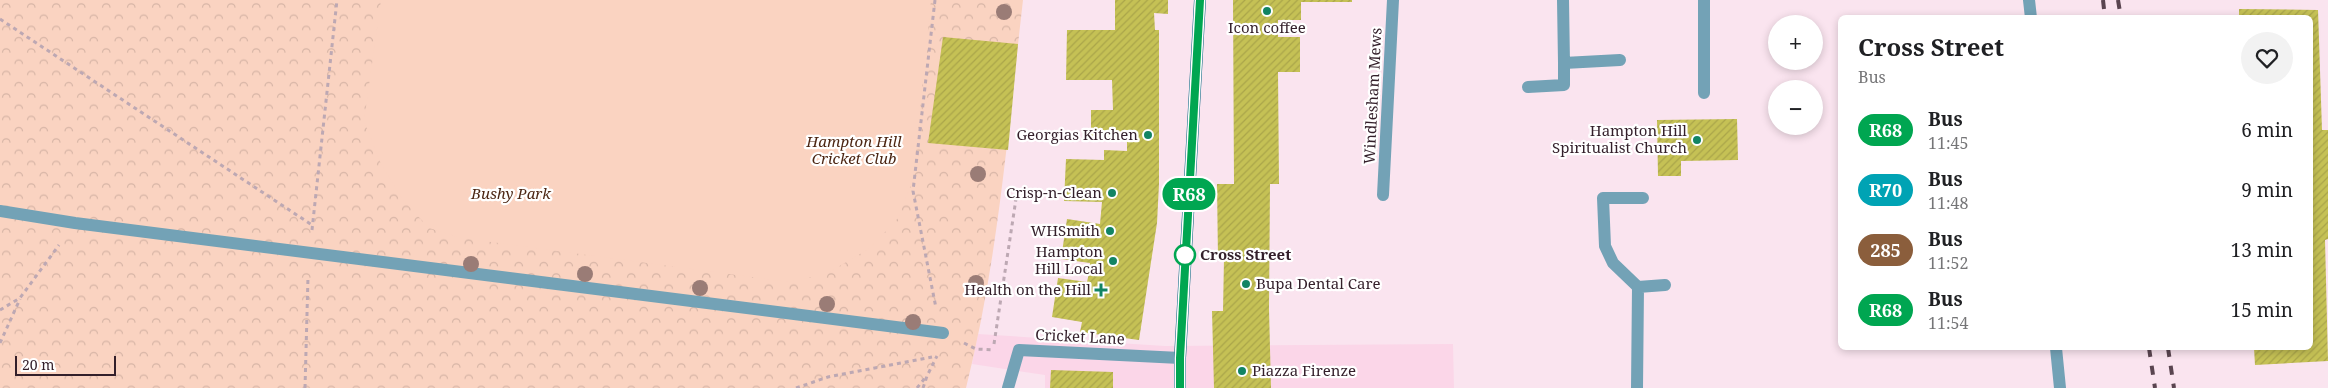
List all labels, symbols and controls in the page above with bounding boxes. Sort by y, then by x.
marker: Icon coffee [1261,5,1273,17]
map controls [1768,15,1823,135]
button: + [1768,15,1823,70]
place label: Icon coffee [1228,17,1306,37]
street label: Windlesham Mews [1358,27,1386,165]
text: Cross Street [1858,30,2004,63]
button: heart [2241,32,2293,84]
text: Bus [1858,66,1886,88]
button: − [1768,80,1823,135]
text: Bus [1928,106,1963,132]
text: 6 min [2241,117,2293,143]
text: R68 [1869,118,1902,142]
place label: Hampton Hill Spiritualist Church [1552,120,1687,157]
place label: Georgias Kitchen [1016,124,1138,144]
marker: Georgias Kitchen [1142,129,1154,141]
park label: Hampton Hill Cricket Club [805,131,902,168]
text: 11:45 [1928,132,1968,154]
marker: Hampton Hill Spiritualist Church [1691,134,1703,146]
text: Bus [1928,166,1963,192]
text: 9 min [2241,177,2293,203]
line badge: R68 [1160,178,1218,210]
text: R70 [1869,178,1902,202]
place label: Crisp-n-Clean [1006,182,1102,202]
text: R68 [1172,182,1206,206]
park label: Bushy Park [470,183,551,203]
marker: Crisp-n-Clean [1106,187,1118,199]
text: 11:48 [1928,192,1968,214]
place label: WHSmith [1030,220,1100,240]
marker: WHSmith [1104,225,1116,237]
text: Bus [1928,226,1963,252]
text: 13 min [2231,237,2293,263]
text: 285 [1870,238,1901,262]
place label: Hampton Hill Local [1035,241,1103,278]
marker: Cross Street [1174,244,1196,266]
place label: Cross Street [1200,244,1291,264]
text: 11:52 [1928,252,1968,274]
marker: Hampton Hill Local [1107,255,1119,267]
place label: Bupa Dental Care [1256,273,1381,293]
marker: Bupa Dental Care [1240,278,1252,290]
place label: Health on the Hill [964,279,1091,299]
marker: Health on the Hill [1095,284,1107,296]
text: Bus [1928,286,1963,312]
text: 15 min [2231,297,2293,323]
text: R68 [1869,298,1902,322]
text: 11:54 [1928,312,1968,334]
street label: Cricket Lane [1035,324,1125,348]
scale bar [15,353,116,376]
text: 20 m [22,355,55,374]
place label: Piazza Firenze [1252,360,1356,380]
marker: Piazza Firenze [1236,365,1248,377]

